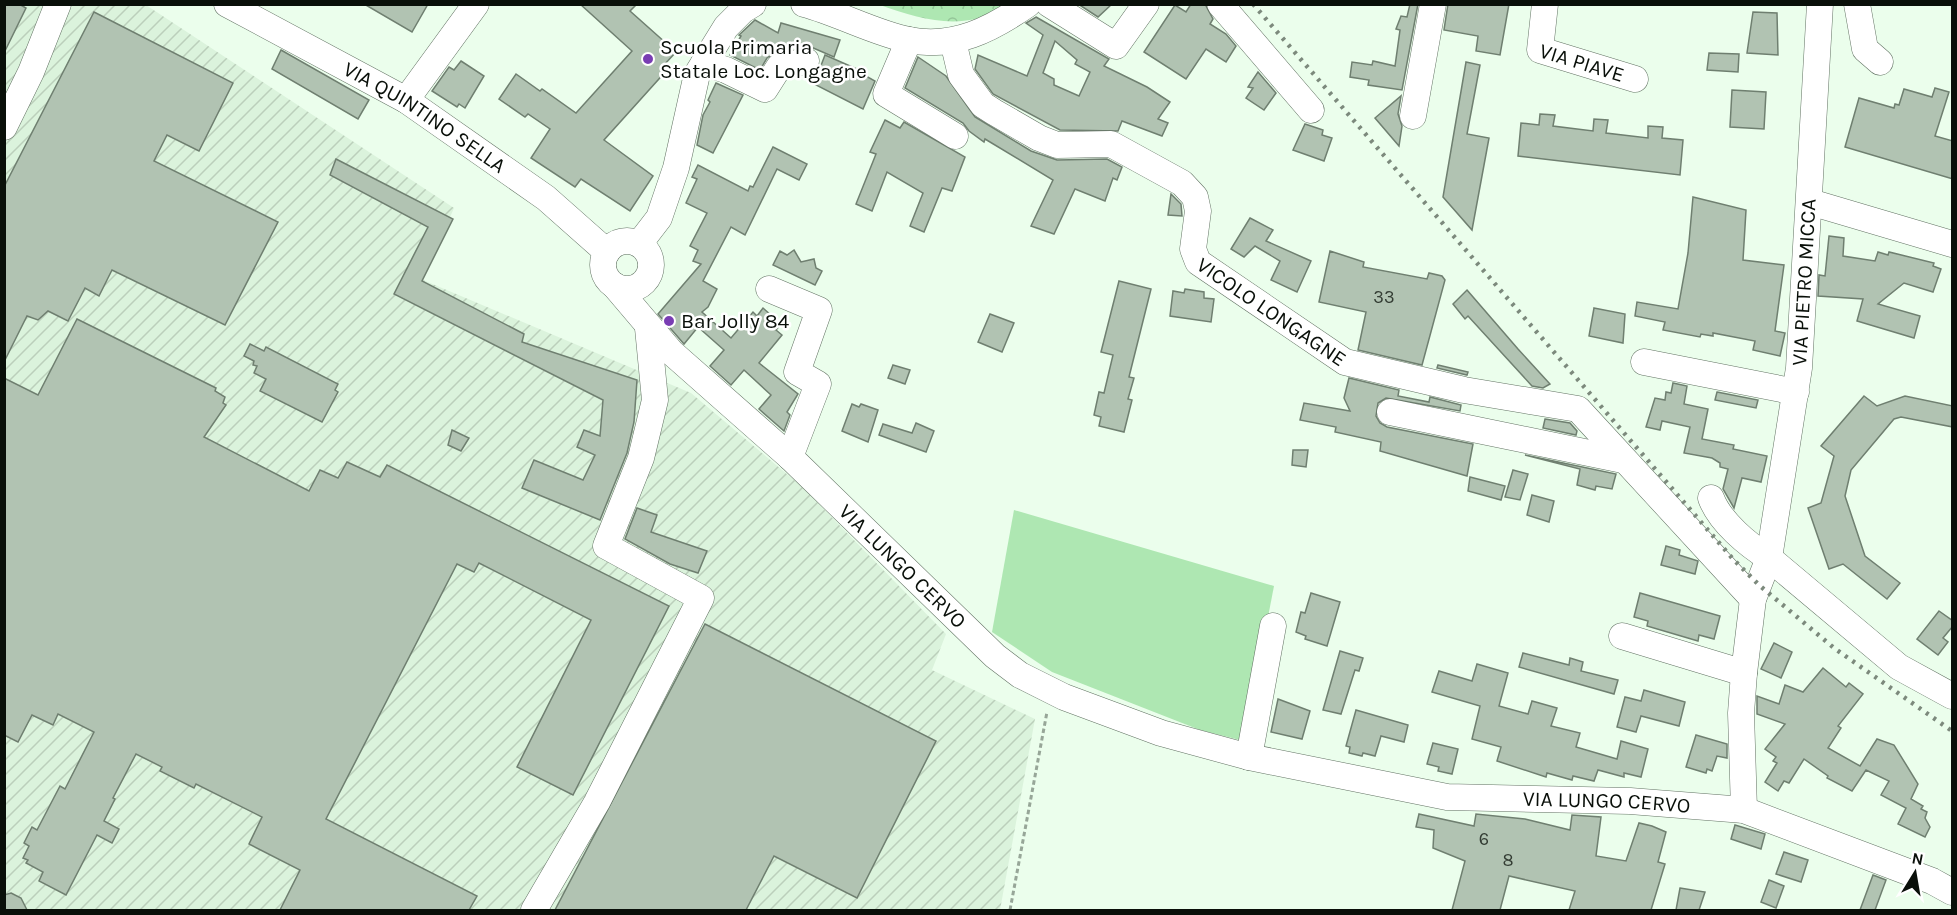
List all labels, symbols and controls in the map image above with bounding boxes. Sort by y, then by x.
place label: Scuola Primaria Statale Loc. Longagne [660,35,867,83]
street label: VIA PIAVE [1537,39,1627,87]
marker: Scuola Primaria Statale Loc. Longagne [641,52,655,66]
street label: VIA QUINTINO SELLA [339,57,510,178]
street label: VIA PIETRO MICCA [1787,198,1821,367]
street label: VICOLO LONGAGNE [1192,253,1351,371]
house number: 33 [1373,286,1395,308]
place label: Bar Jolly 84 [681,309,790,333]
marker: Bar Jolly 84 [662,314,676,328]
street label: VIA LUNGO CERVO [834,499,971,633]
street label: VIA LUNGO CERVO [1523,787,1691,818]
house number: 6 [1479,828,1489,850]
north arrow [1885,843,1945,903]
text: N [1910,848,1925,869]
house number: 8 [1502,849,1514,871]

